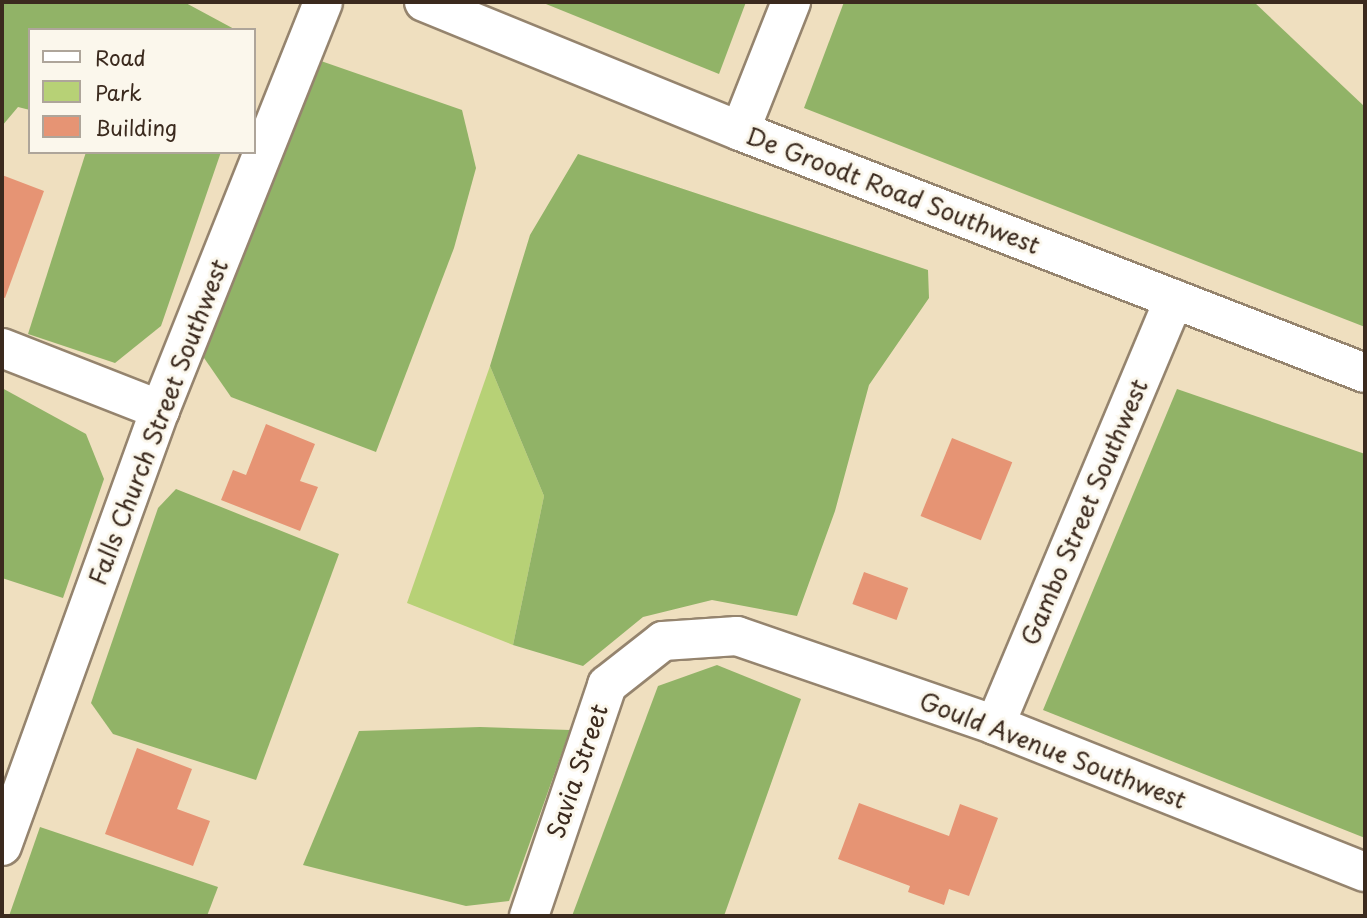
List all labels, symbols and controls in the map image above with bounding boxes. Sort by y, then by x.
legend [28,28,256,154]
text: Road [95,41,146,73]
text: Park [95,76,142,108]
text: Building [95,111,177,143]
street label: De Groodt Road Southwest [742,121,1044,259]
street label: Falls Church Street Southwest [82,254,234,590]
street label: Gambo Street Southwest [1014,373,1154,651]
street label: Gould Avenue Southwest [915,686,1191,814]
street label: Savia Street [540,699,614,843]

